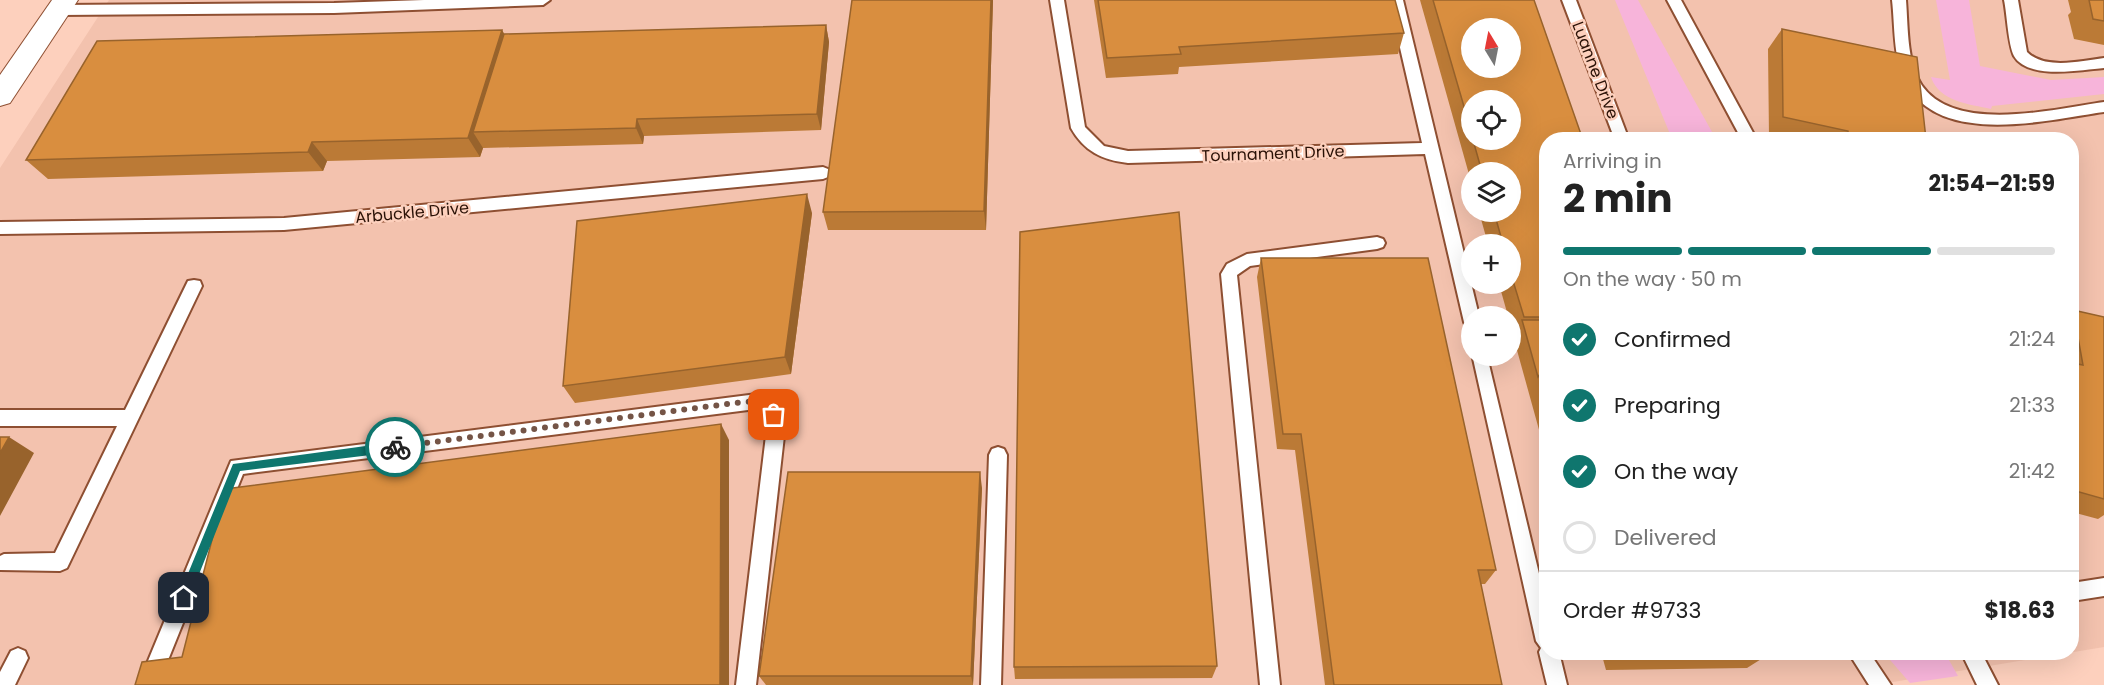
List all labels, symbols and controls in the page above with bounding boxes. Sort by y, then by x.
north arrow [1461,18,1521,78]
map controls [1461,18,1521,366]
street label: Luanne Drive [1566,18,1625,122]
button: locate [1461,90,1521,150]
street label: Tournament Drive [1201,140,1345,167]
text: Arriving in [1563,147,1662,175]
button: layers [1461,162,1521,222]
text: 21:54–21:59 [1929,168,2055,199]
text: 2 min [1563,171,1673,226]
street label: Arbuckle Drive [354,196,470,229]
button: + [1461,234,1521,294]
text: On the way · 50 m [1563,265,1742,293]
button: − [1461,306,1521,366]
icon: check [1563,323,1596,356]
text: Confirmed [1614,324,1731,355]
text: 21:24 [2009,325,2055,353]
pin [748,389,799,440]
icon: check [1563,389,1596,422]
text: Preparing [1614,390,1721,421]
text: 21:33 [2009,391,2055,419]
icon: bag [757,398,790,431]
courier [365,417,425,477]
icon: bike [379,431,412,464]
icon: check [1563,455,1596,488]
text: On the way [1614,456,1738,487]
text: 21:42 [2009,457,2055,485]
text: Delivered [1614,522,1717,553]
pin [158,572,209,623]
icon: home [167,581,200,614]
text: Order #9733 [1563,595,1701,626]
text: $18.63 [1984,595,2055,626]

